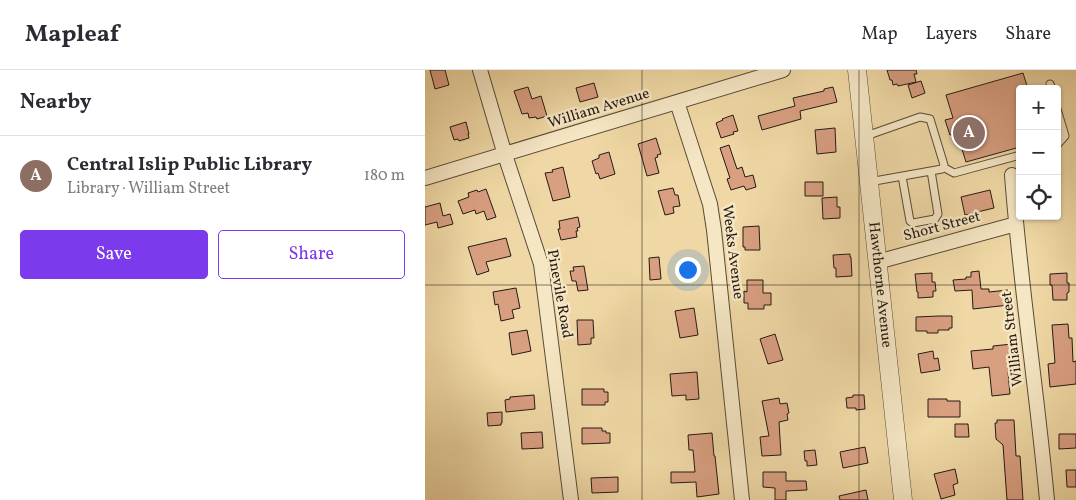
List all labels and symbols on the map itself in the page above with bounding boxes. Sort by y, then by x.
street label: William Avenue [546,84,652,134]
pin: A [953,114,985,152]
street label: Weeks Avenue [716,204,748,300]
street label: Short Street [901,207,983,247]
street label: Hawthorne Avenue [863,221,897,349]
street label: Pinevile Road [541,248,577,340]
your location [675,257,701,283]
street label: William Street [997,290,1029,388]

